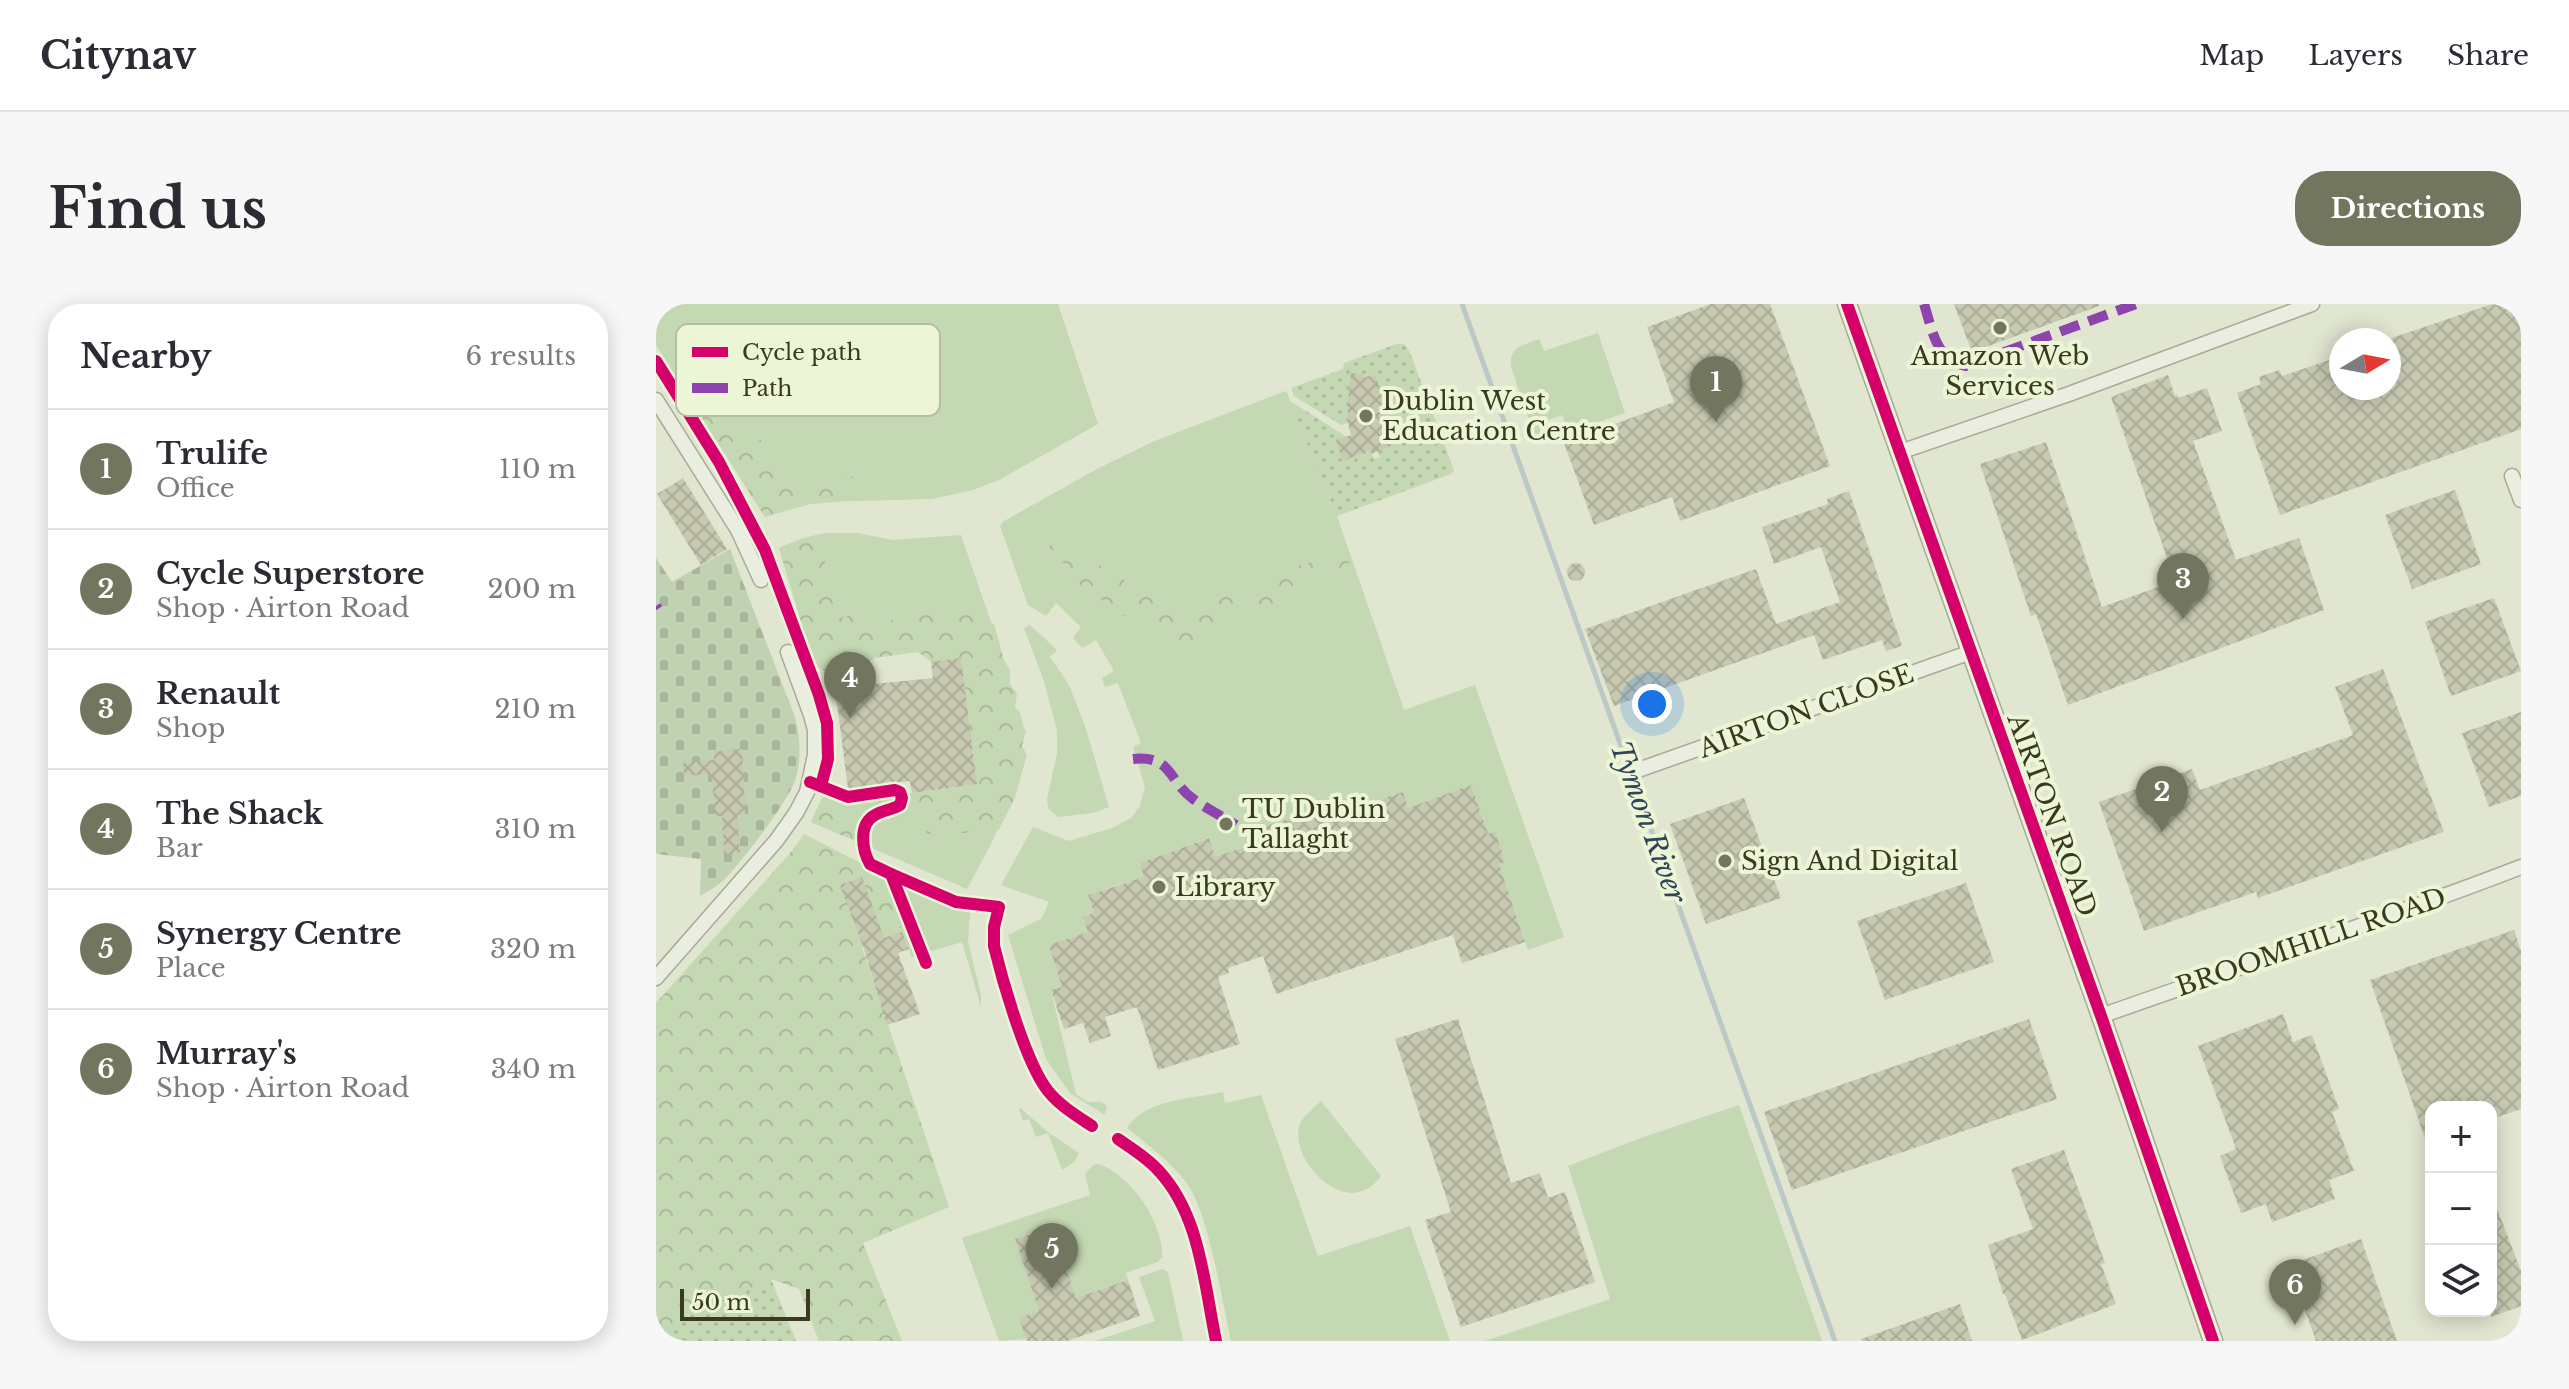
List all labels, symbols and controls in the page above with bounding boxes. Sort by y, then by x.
text: Citynav [40,32,196,79]
text: Map [2199,38,2264,73]
text: Layers [2308,38,2403,73]
text: Share [2447,38,2529,73]
button: Directions [2295,171,2521,246]
text: Find us [48,174,267,243]
marker: Amazon Web Services [1991,319,2009,337]
legend [676,324,940,416]
north arrow [2329,328,2401,400]
text: Nearby [80,335,212,377]
text: Cycle path [742,339,862,366]
text: 6 results [465,340,576,372]
place label: Amazon Web Services [1910,340,2089,402]
pin: 1 [1690,356,1742,422]
text: Path [742,375,793,402]
place label: Dublin West Education Centre [1382,385,1616,447]
marker: Dublin West Education Centre [1357,407,1375,425]
text: Trulife [156,435,268,472]
text: 1 [100,453,112,485]
text: 110 m [499,453,576,485]
text: Office [156,472,235,504]
pin: 3 [2157,553,2209,619]
text: Cycle Superstore [156,555,425,592]
text: 2 [98,573,114,605]
text: 200 m [487,573,576,605]
text: Shop · Airton Road [156,592,409,624]
pin: 4 [824,652,876,718]
street label: AIRTON CLOSE [1693,657,1918,765]
text: Renault [156,675,280,712]
your location [1632,684,1672,724]
text: 3 [98,693,114,725]
text: 210 m [494,693,576,725]
street label: AIRTON ROAD [2000,708,2104,921]
text: Shop [156,712,225,744]
water label: Tymon River [1602,736,1694,909]
pin: 2 [2136,766,2188,832]
place label: TU Dublin Tallaght [1242,793,1385,855]
text: The Shack [156,795,323,832]
text: 4 [97,813,115,845]
text: 310 m [494,813,576,845]
marker: TU Dublin Tallaght [1217,815,1235,833]
text: Bar [156,832,203,864]
place label: Sign And Digital [1741,845,1959,877]
marker: Sign And Digital [1716,852,1734,870]
place label: Library [1175,871,1276,903]
marker: Library [1150,878,1168,896]
street label: BROOMHILL ROAD [2172,881,2450,1003]
text: Synergy Centre [156,915,402,952]
text: 5 [98,933,114,965]
text: 320 m [490,933,576,965]
text: Place [156,952,226,984]
text: Murray's [156,1035,297,1072]
text: 6 [97,1053,115,1085]
text: 340 m [491,1053,576,1085]
text: Shop · Airton Road [156,1072,409,1104]
map controls [2425,1101,2497,1317]
button: + [2425,1101,2497,1173]
button: − [2425,1173,2497,1245]
pin: 5 [1026,1223,1078,1289]
button: layers [2425,1245,2497,1317]
pin: 6 [2269,1259,2321,1325]
scale bar [680,1285,810,1321]
text: 50 m [692,1289,750,1316]

